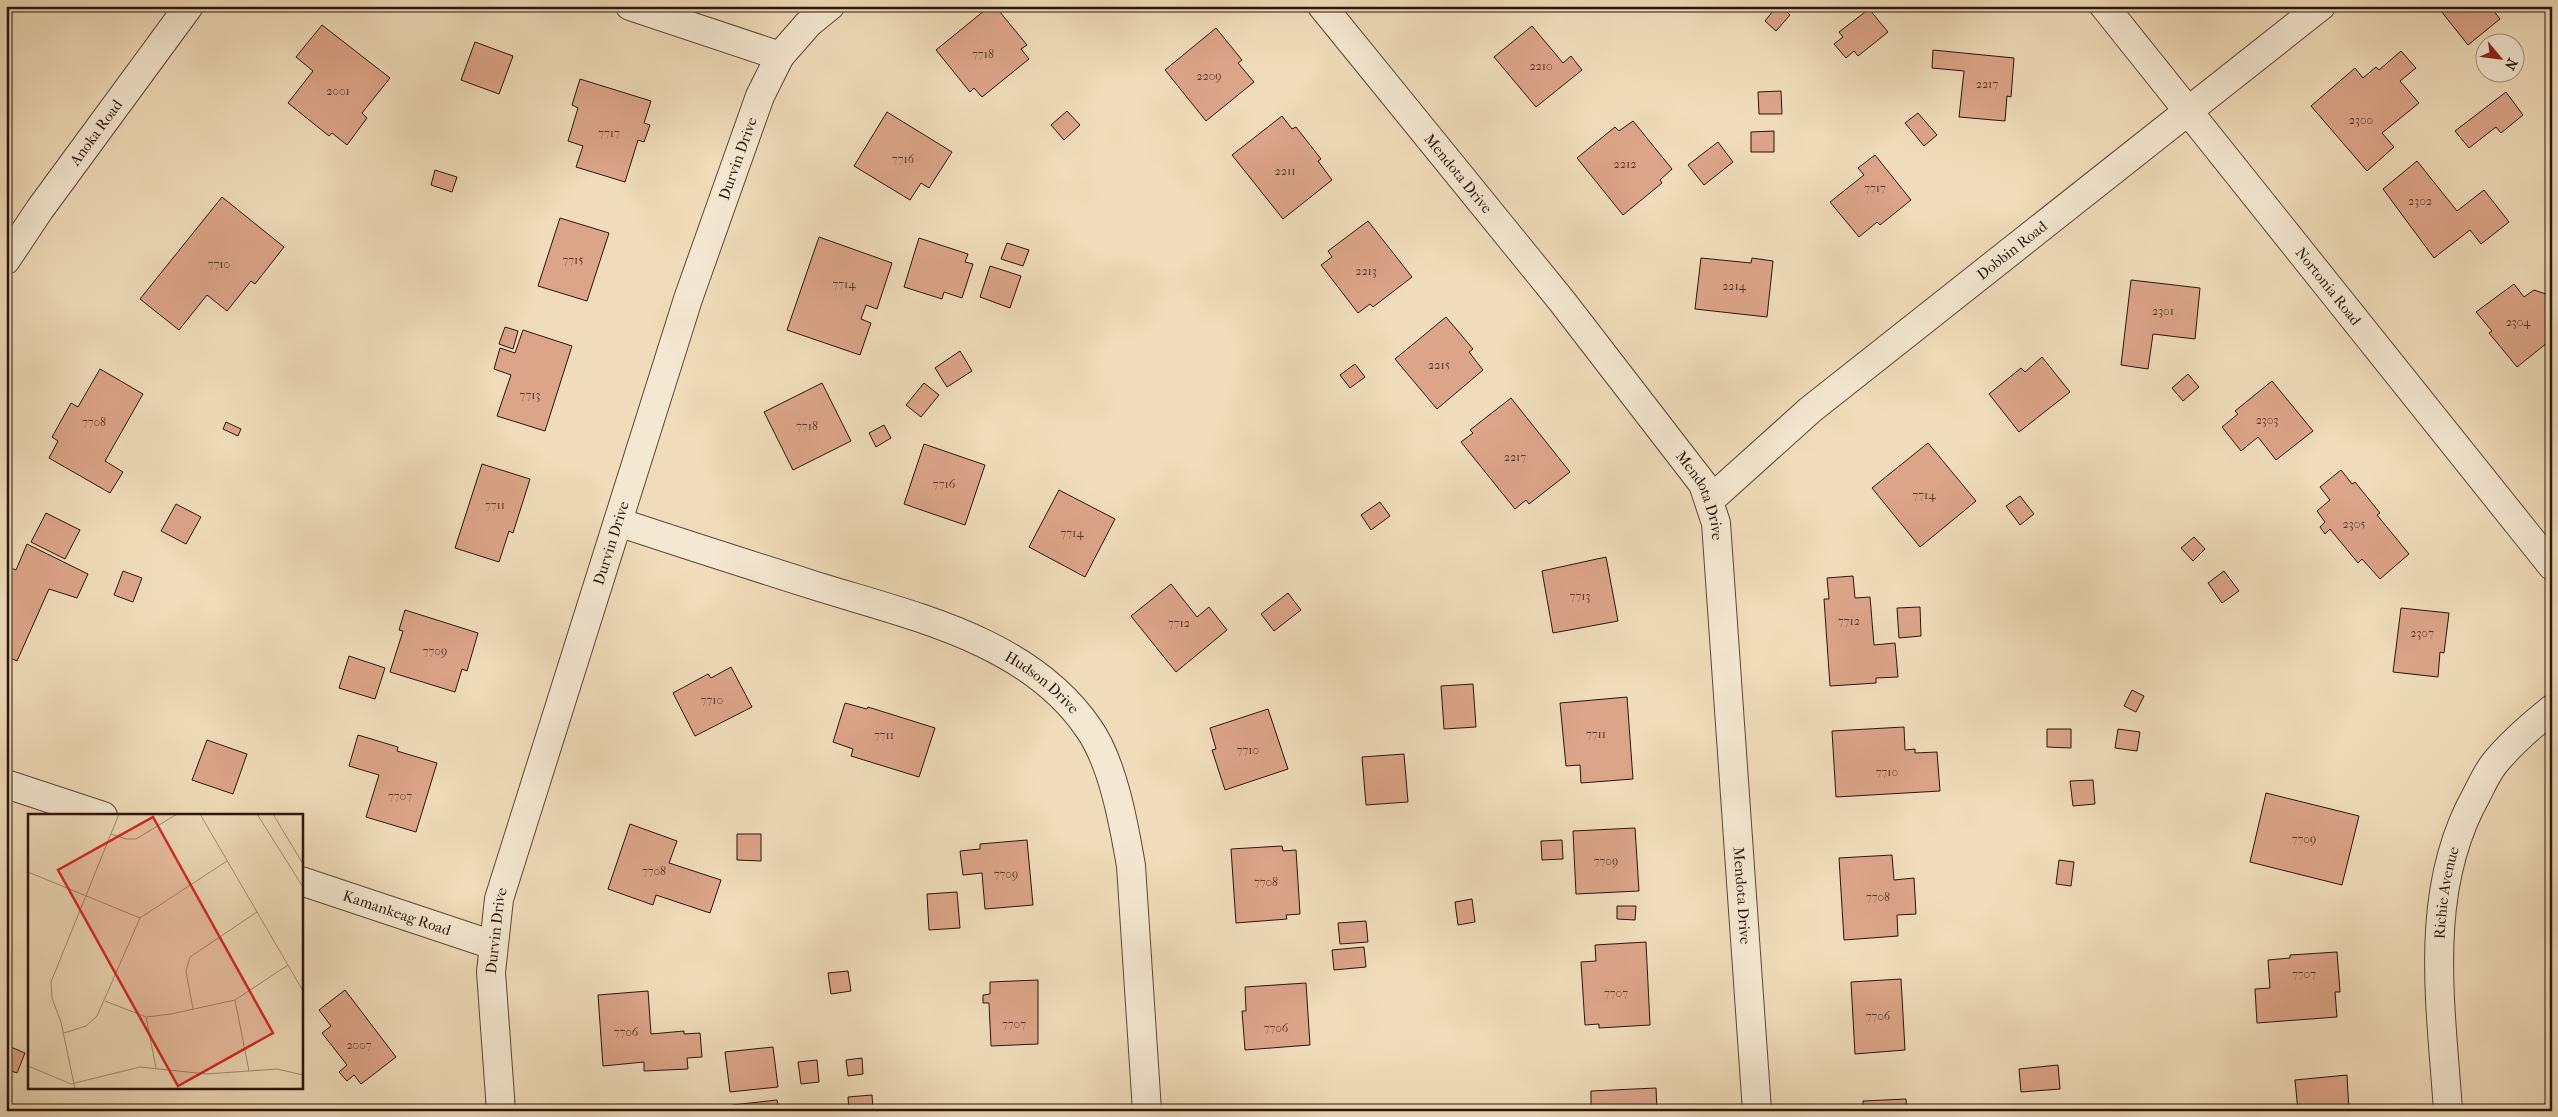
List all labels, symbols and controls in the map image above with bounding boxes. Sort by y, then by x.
north arrow [2476,32,2526,82]
house number: 7718 [972,47,994,61]
text: N [2501,55,2521,73]
house number: 2210 [1529,59,1553,73]
house number: 2209 [1196,69,1222,83]
house number: 2217 [1976,77,1998,91]
house number: 2001 [326,84,350,98]
street label: Anoka Road [65,96,127,170]
house number: 2300 [2349,113,2373,127]
street label: Durvin Drive [715,114,761,202]
house number: 7717 [598,126,620,140]
street label: Mendota Drive [1421,130,1496,218]
house number: 7716 [892,152,915,166]
house number: 2212 [1614,157,1636,171]
house number: 2211 [1275,164,1295,178]
house number: 7717 [1864,181,1886,195]
house number: 2302 [2408,194,2432,208]
street label: Dobbin Road [1973,217,2051,284]
street label: Nortonia Road [2292,244,2365,330]
house number: 7715 [563,253,584,267]
house number: 7710 [208,257,230,271]
house number: 2213 [1355,264,1377,278]
house number: 7714 [833,277,856,291]
house number: 2214 [1722,279,1747,293]
house number: 2301 [2152,304,2174,318]
house number: 2304 [2506,315,2531,329]
house number: 2215 [1428,358,1450,372]
house number: 7713 [520,388,540,402]
house number: 2303 [2256,413,2278,427]
house number: 7708 [82,415,106,429]
house number: 7718 [796,419,818,433]
street label: Mendota Drive [1672,448,1726,542]
house number: 2217 [1504,450,1526,464]
house number: 7716 [933,477,956,491]
house number: 7714 [1913,488,1936,502]
house number: 7711 [485,498,505,512]
street label: Durvin Drive [589,498,633,587]
house number: 2305 [2343,517,2365,531]
house number: 7714 [1061,526,1084,540]
house number: 7713 [1570,589,1590,603]
house number: 7712 [1838,614,1860,628]
house number: 7712 [1168,616,1190,630]
house number: 2307 [2410,626,2434,640]
house number: 7709 [423,644,447,658]
street label: Hudson Drive [1002,647,1083,718]
house number: 7710 [701,693,723,707]
house number: 7711 [1586,727,1606,741]
house number: 7711 [874,728,894,742]
house number: 7710 [1237,743,1259,757]
house number: 7710 [1876,765,1898,779]
house number: 7707 [388,789,412,803]
inset map [28,814,302,1090]
house number: 7709 [2292,832,2316,846]
street label: Richie Avenue [2431,844,2463,940]
street label: Mendota Drive [1730,846,1754,946]
house number: 7709 [1594,854,1618,868]
house number: 7708 [642,864,666,878]
house number: 7709 [994,867,1018,881]
house number: 7708 [1254,875,1278,889]
street label: Durvin Drive [482,885,511,975]
street label: Kamankeag Road [341,887,454,940]
house number: 7708 [1866,890,1890,904]
house number: 7707 [2292,967,2316,981]
house number: 7707 [1604,986,1628,1000]
house number: 7706 [1866,1009,1891,1023]
house number: 7707 [1002,1017,1026,1031]
house number: 7706 [1264,1021,1289,1035]
house number: 7706 [614,1025,639,1039]
house number: 2007 [346,1038,372,1052]

